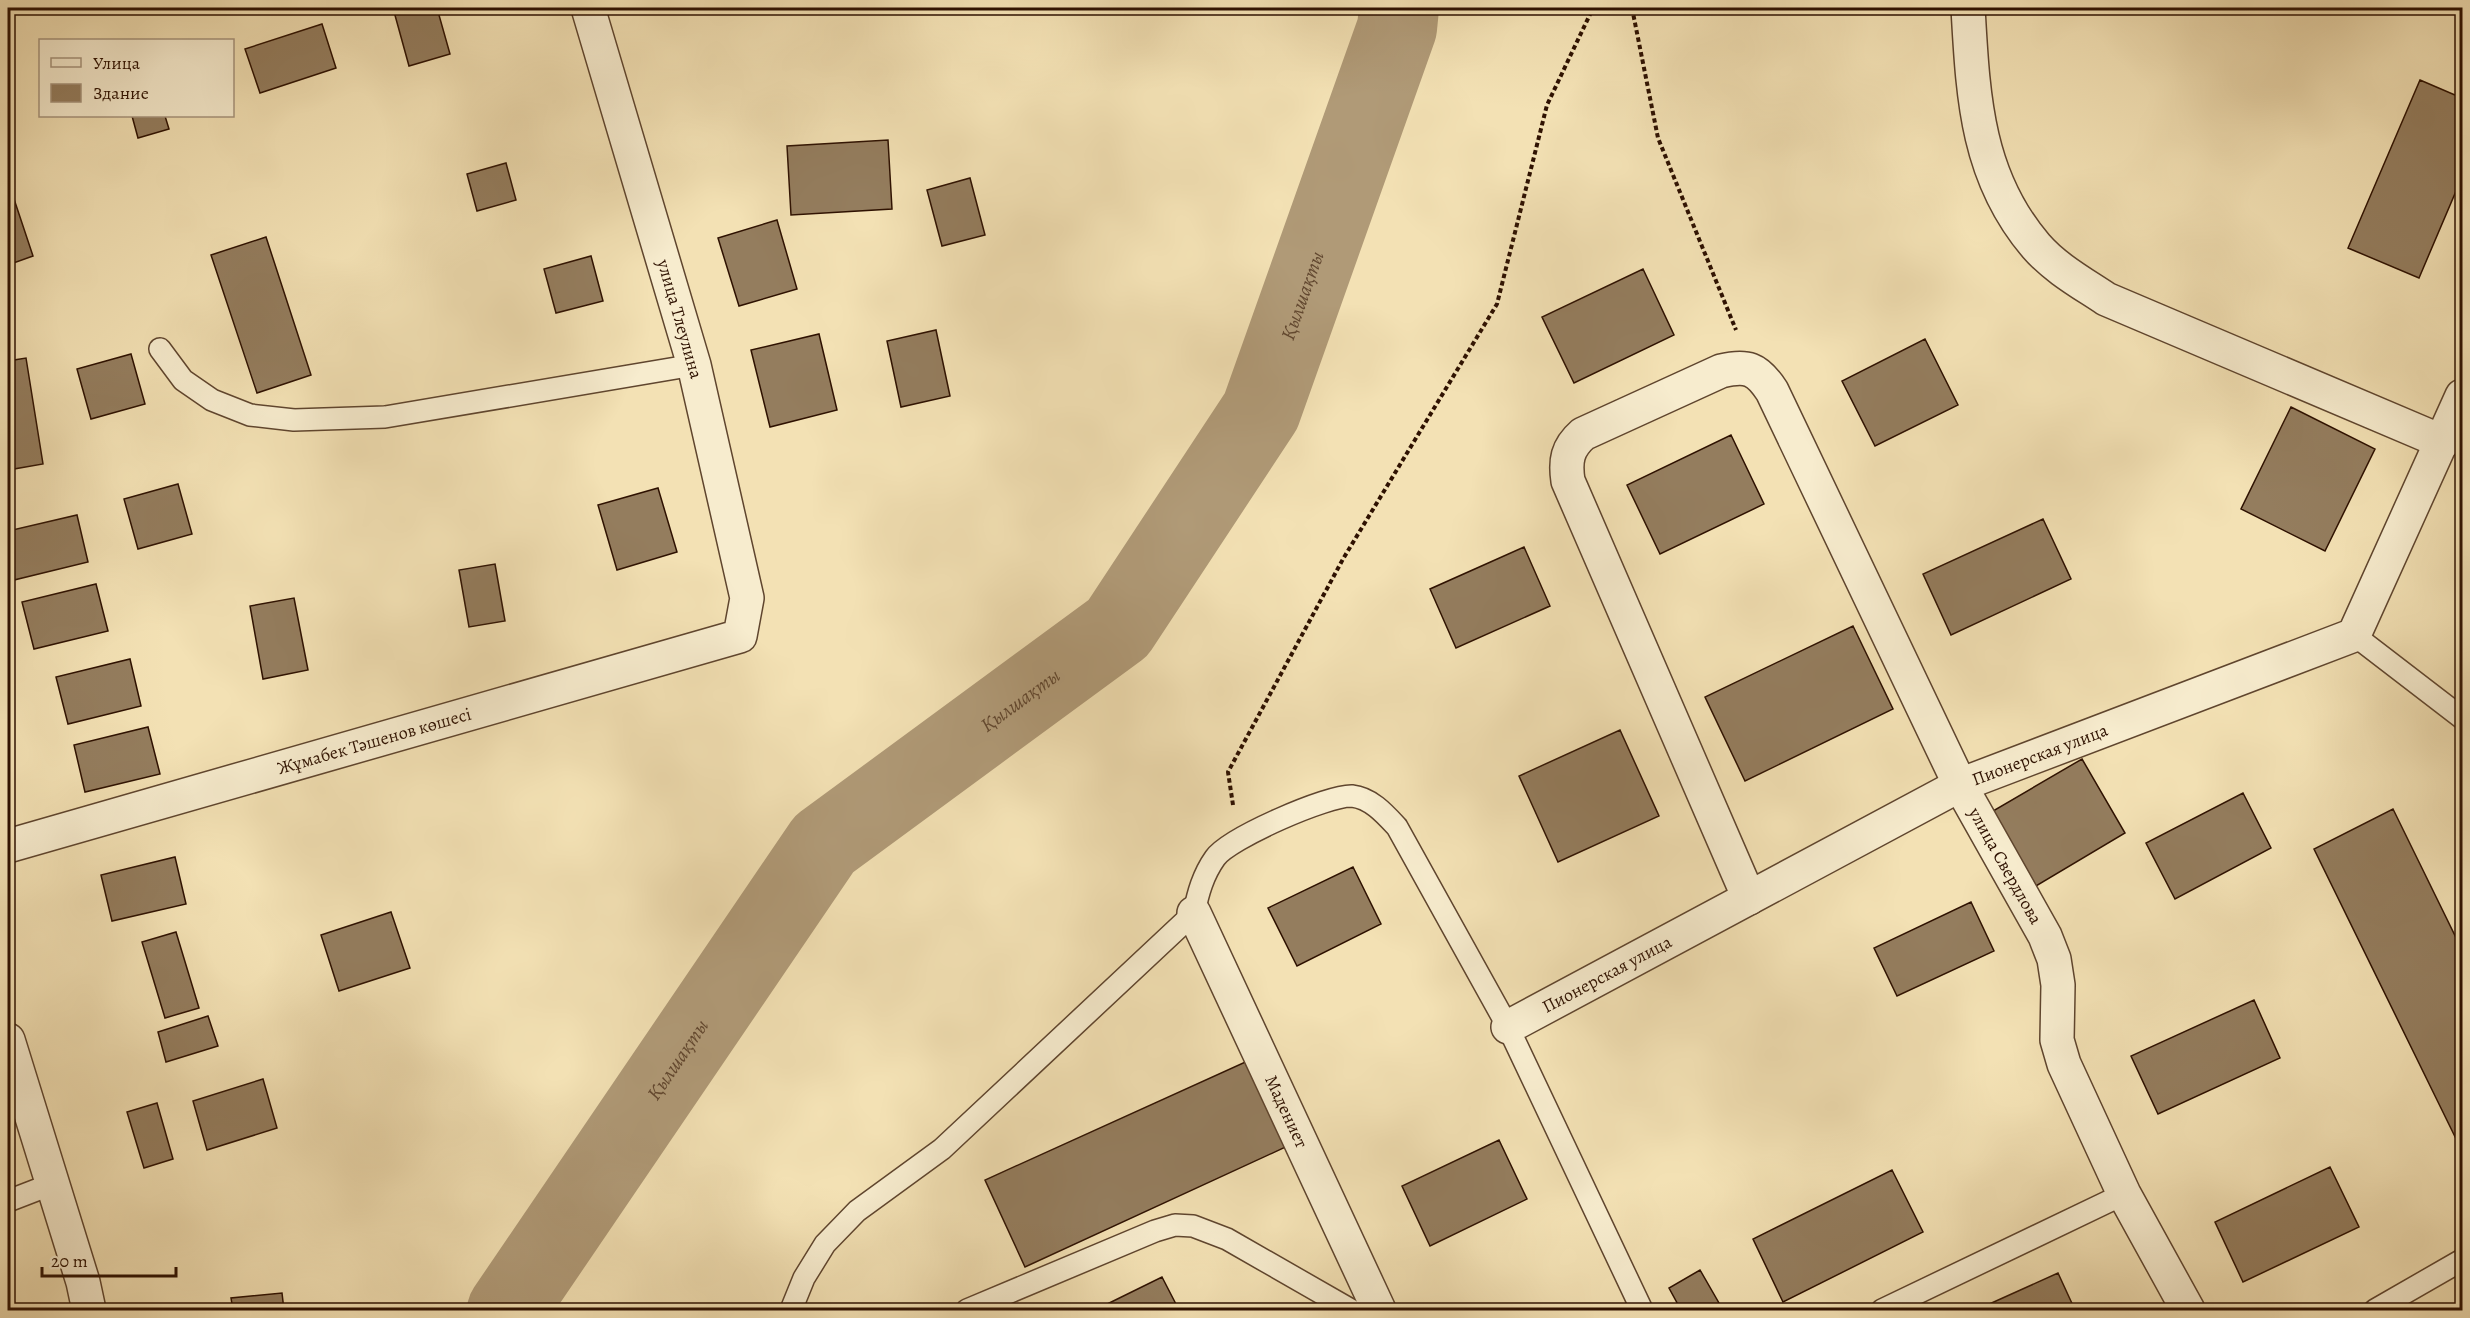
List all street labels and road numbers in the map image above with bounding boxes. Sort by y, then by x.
street label: улица Тлеулина [651,256,709,382]
street label: Жұмабек Тәшенов көшесі [275,702,474,780]
street label: Пионерская улица [1968,718,2112,791]
street label: улица Свердлова [1963,802,2048,929]
street label: Пионерская улица [1538,929,1676,1019]
street label: Мадениет [1259,1071,1314,1152]

